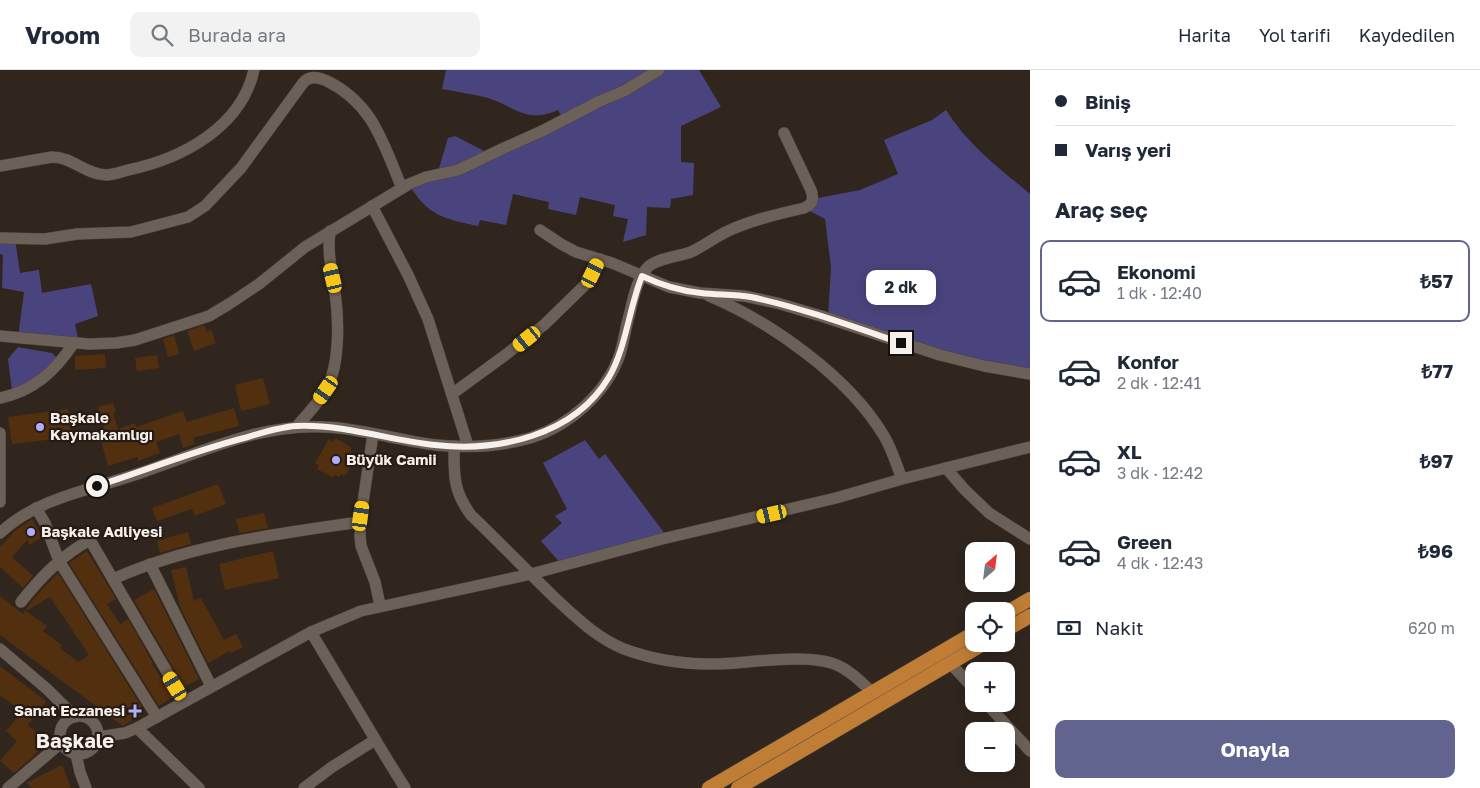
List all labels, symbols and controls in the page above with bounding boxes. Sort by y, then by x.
search box [130,12,480,57]
text: Vroom [25,20,100,49]
icon: search [148,21,176,49]
text: Burada ara [188,23,286,46]
text: Harita [1178,24,1231,46]
text: Yol tarifi [1259,24,1331,46]
text: Kaydedilen [1359,24,1455,46]
text: Biniş [1085,90,1131,113]
text: Varış yeri [1085,138,1171,161]
text: Araç seç [1055,196,1148,223]
car [579,256,606,290]
icon: car [1057,259,1102,304]
text: Ekonomi [1117,260,1196,283]
car [322,262,343,294]
text: ₺57 [1420,269,1453,292]
callout: 2 dk [866,270,936,306]
text: 2 dk [885,277,917,297]
text: 1 dk · 12:40 [1117,283,1202,303]
car [510,324,543,354]
route end [890,332,912,354]
icon: car [1057,349,1102,394]
text: Konfor [1117,350,1179,373]
text: ₺77 [1421,359,1453,382]
car [311,373,340,407]
text: 2 dk · 12:41 [1117,373,1201,393]
place label: Başkale Kaymakamlığı [50,408,153,443]
marker: Başkale Kaymakamlığı [34,421,46,433]
icon: car [1057,439,1102,484]
text: XL [1117,440,1142,463]
text: ₺97 [1420,449,1453,472]
place label: Büyük Camii [346,450,437,468]
marker: Büyük Camii [330,454,342,466]
text: 3 dk · 12:42 [1117,463,1203,483]
route start [86,475,108,497]
car [351,500,370,532]
car [755,503,788,525]
place label: Başkale Adliyesi [41,522,162,540]
marker: Başkale Adliyesi [25,526,37,538]
icon: car [1057,529,1102,574]
text: Green [1117,530,1172,553]
text: ₺96 [1418,539,1453,562]
north arrow [965,542,1015,592]
map controls [965,542,1015,772]
text: 4 dk · 12:43 [1117,553,1203,573]
button: locate [965,602,1015,652]
icon: cash [1055,614,1083,642]
text: Nakit [1095,616,1144,639]
text: 620 m [1408,618,1455,638]
button: + [965,662,1015,712]
car [160,669,189,703]
place label: Sanat Eczanesi [14,701,125,719]
marker: Sanat Eczanesi [129,705,141,717]
button: Onayla [1055,720,1455,778]
button: − [965,722,1015,772]
district label: Başkale [36,728,114,752]

